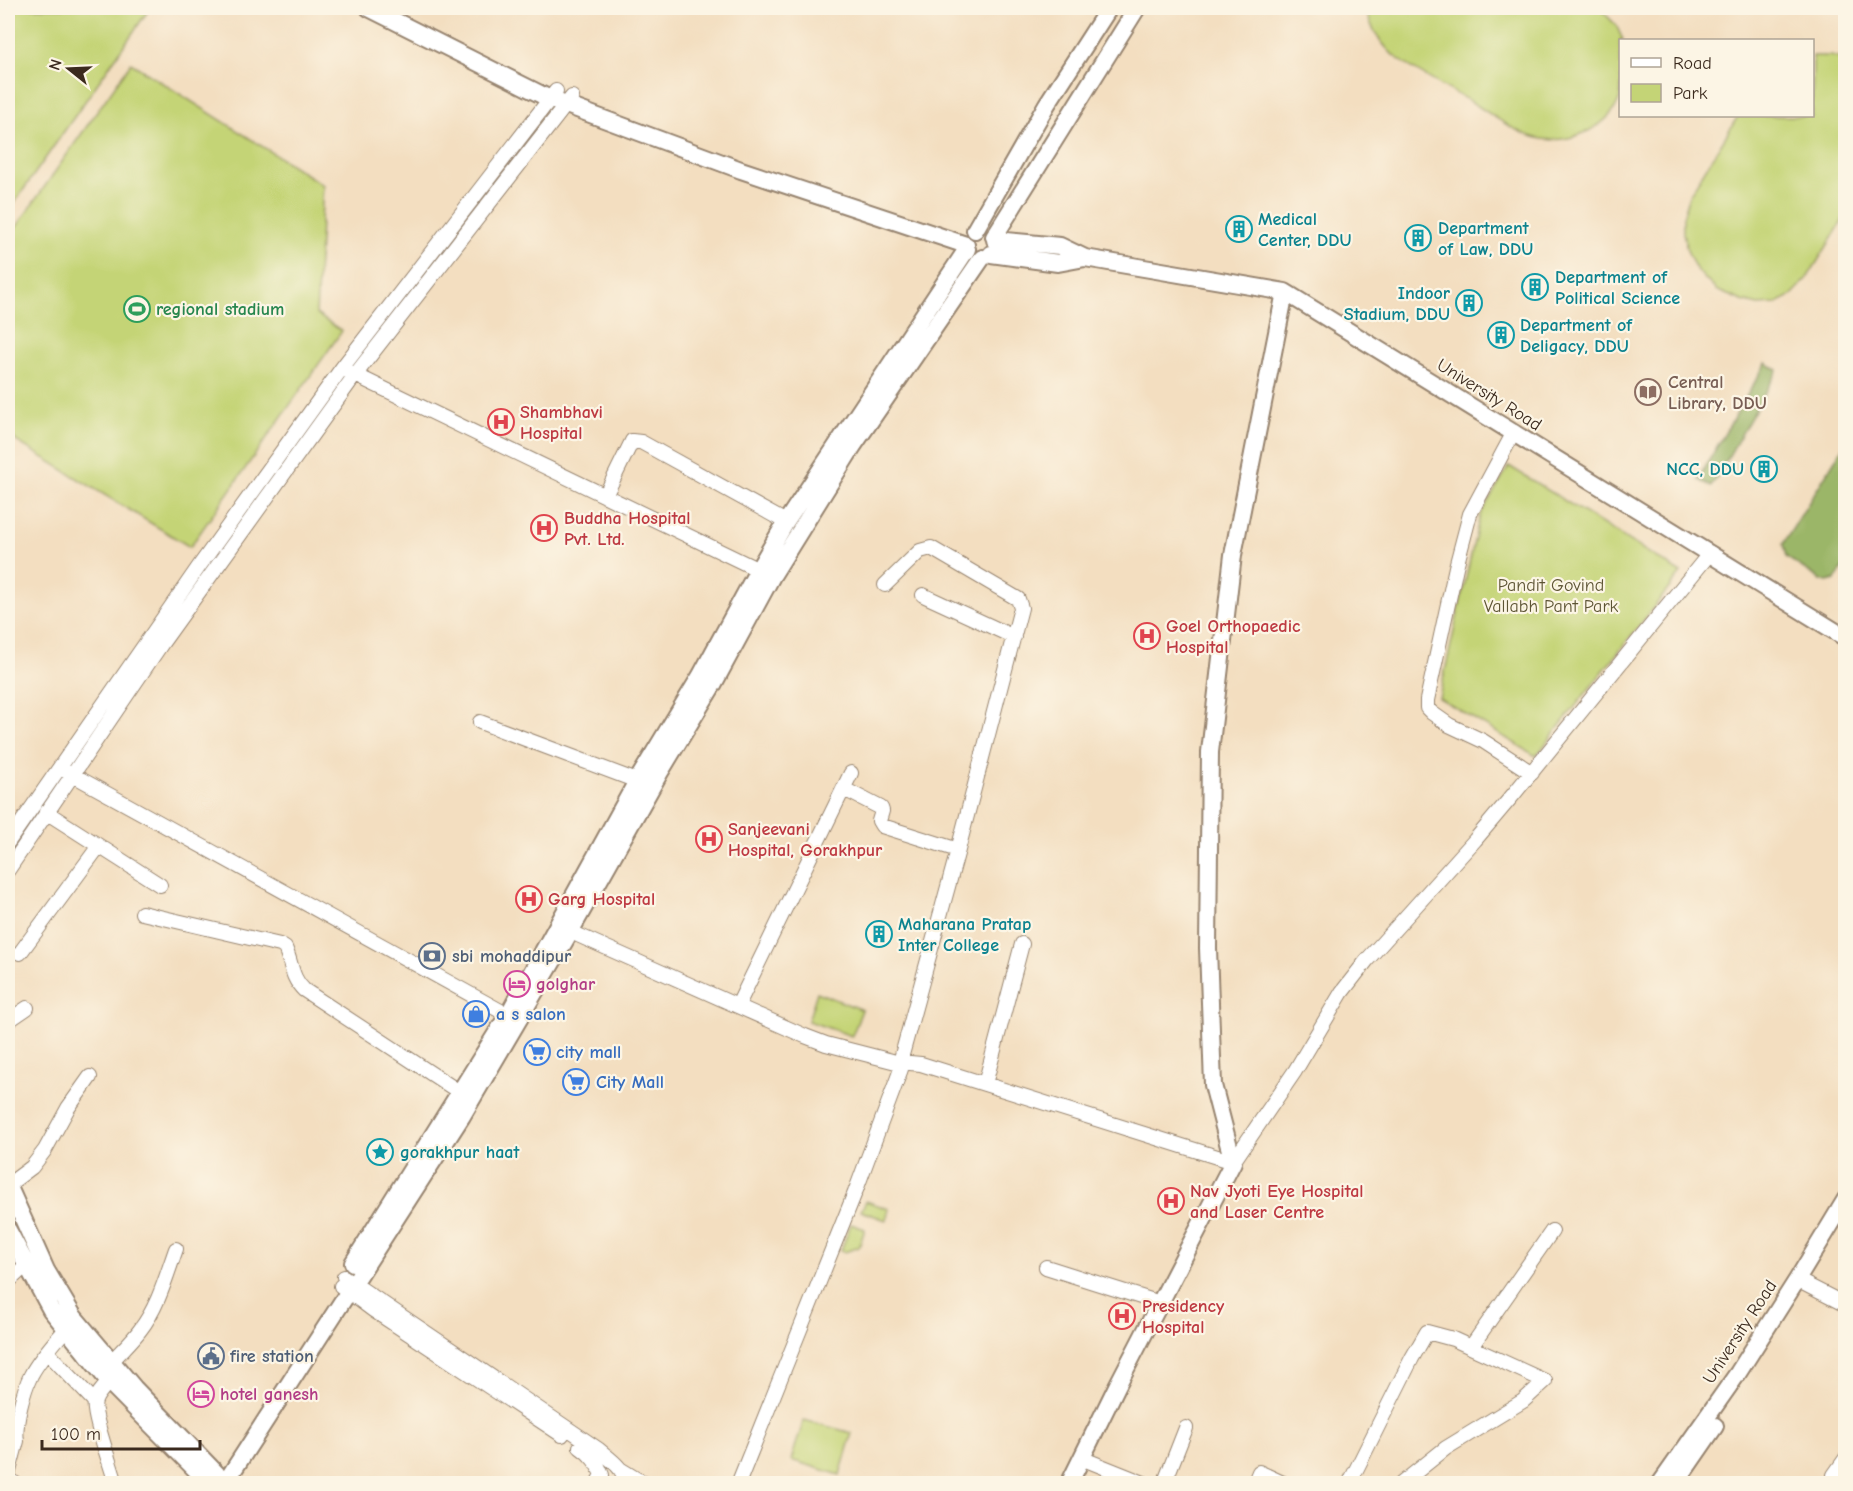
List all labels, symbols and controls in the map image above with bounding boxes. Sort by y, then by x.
north arrow [39,39,99,99]
legend [1619,39,1814,117]
text: Road [1673,53,1712,74]
text: N [46,57,66,72]
text: Park [1673,83,1708,104]
place label: Medical Center, DDU [1258,209,1352,251]
building icon: Medical Center, DDU [1224,214,1254,244]
place label: Department of Law, DDU [1438,218,1533,260]
building icon: Department of Law, DDU [1403,223,1433,253]
place label: Department of Political Science [1555,267,1680,309]
building icon: Department of Political Science [1520,272,1550,302]
place label: Indoor Stadium, DDU [1344,283,1451,325]
building icon: Indoor Stadium, DDU [1454,288,1484,318]
sports icon: regional stadium [122,294,152,324]
place label: regional stadium [156,299,284,320]
place label: Department of Deligacy, DDU [1520,315,1633,357]
building icon: Department of Deligacy, DDU [1486,320,1516,350]
street label: University Road [1433,354,1545,436]
place label: Central Library, DDU [1668,372,1767,414]
library icon: Central Library, DDU [1633,377,1663,407]
place label: Shambhavi Hospital [520,402,603,444]
hospital icon: Shambhavi Hospital [486,407,516,437]
building icon: NCC, DDU [1749,454,1779,484]
place label: NCC, DDU [1666,459,1744,480]
place label: Buddha Hospital Pvt. Ltd. [564,508,691,550]
hospital icon: Buddha Hospital Pvt. Ltd. [529,513,559,543]
park label: Pandit Govind Vallabh Pant Park [1484,575,1619,617]
place label: Goel Orthopaedic Hospital [1166,616,1301,658]
hospital icon: Goel Orthopaedic Hospital [1132,621,1162,651]
place label: Sanjeevani Hospital, Gorakhpur [728,819,883,861]
hospital icon: Sanjeevani Hospital, Gorakhpur [694,824,724,854]
hospital icon: Garg Hospital [514,884,544,914]
place label: Garg Hospital [548,889,655,910]
place label: Maharana Pratap Inter College [898,914,1031,956]
building icon: Maharana Pratap Inter College [864,919,894,949]
bank icon: sbi mohaddipur [417,941,447,971]
place label: sbi mohaddipur [452,946,572,967]
hotel icon: golghar [502,969,532,999]
place label: golghar [536,974,596,995]
shop icon: a s salon [461,999,491,1029]
place label: a s salon [496,1004,566,1025]
supermarket icon: city mall [522,1037,552,1067]
place label: city mall [556,1042,621,1063]
supermarket icon: City Mall [561,1067,591,1097]
place label: City Mall [596,1072,664,1093]
place icon: gorakhpur haat [365,1137,395,1167]
place label: gorakhpur haat [400,1142,520,1163]
place label: Nav Jyoti Eye Hospital and Laser Centre [1190,1181,1364,1223]
hospital icon: Nav Jyoti Eye Hospital and Laser Centre [1156,1186,1186,1216]
street label: University Road [1699,1276,1781,1388]
place label: Presidency Hospital [1142,1296,1225,1338]
hospital icon: Presidency Hospital [1107,1301,1137,1331]
public building icon: fire station [196,1341,226,1371]
place label: fire station [229,1346,314,1367]
hotel icon: hotel ganesh [186,1379,216,1409]
place label: hotel ganesh [220,1384,318,1405]
scale bar [42,1413,200,1451]
text: 100 m [51,1424,101,1445]

